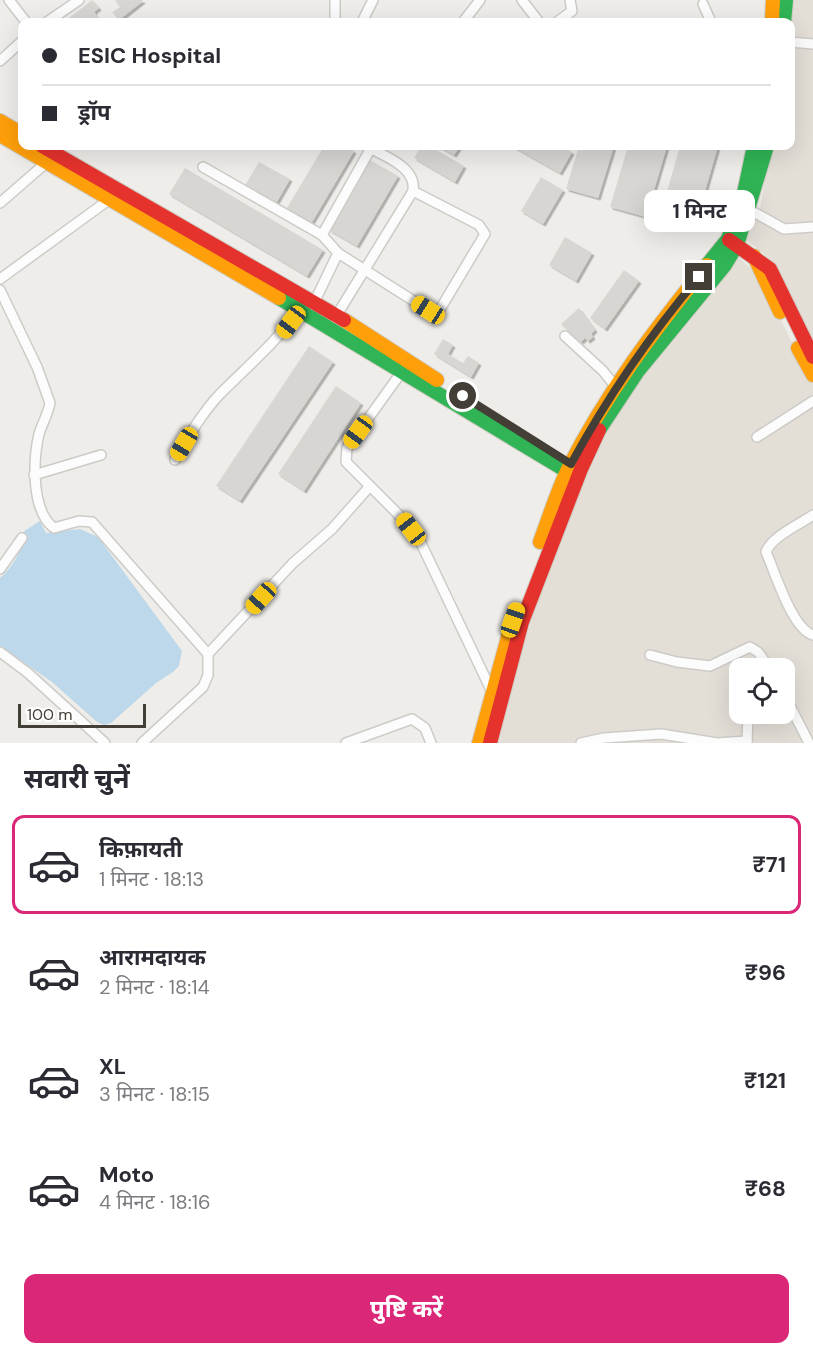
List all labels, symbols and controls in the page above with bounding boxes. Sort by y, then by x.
text: ESIC Hospital [78,41,221,70]
text: ड्रॉप [78,98,111,127]
callout: 1 मिनट [644,190,754,232]
text: 1 मिनट [673,198,726,224]
route end [685,263,712,290]
car [408,293,448,327]
car [273,302,309,342]
route start [449,382,476,409]
car [340,412,376,452]
car [167,424,201,464]
car [393,509,429,549]
car [242,579,280,617]
car [499,600,527,640]
map controls [729,658,795,724]
button: locate [729,658,795,724]
scale bar [18,701,146,728]
text: 100 m [27,704,72,725]
text: सवारी चुनें [24,761,130,796]
text: किफ़ायती [99,835,183,864]
icon: car [27,838,81,892]
text: ₹71 [752,850,786,879]
text: 1 मिनट · 18:13 [99,866,204,892]
text: आरामदायक [99,943,206,972]
icon: car [27,946,81,1000]
text: ₹96 [745,958,786,987]
text: 2 मिनट · 18:14 [99,974,210,1000]
text: XL [99,1052,126,1081]
icon: car [27,1054,81,1108]
text: ₹121 [744,1066,786,1095]
text: 3 मिनट · 18:15 [99,1081,210,1107]
text: Moto [99,1160,154,1189]
icon: car [27,1162,81,1216]
text: ₹68 [745,1174,786,1203]
text: 4 मिनट · 18:16 [99,1189,211,1215]
button: पुष्टि करें [24,1274,789,1343]

